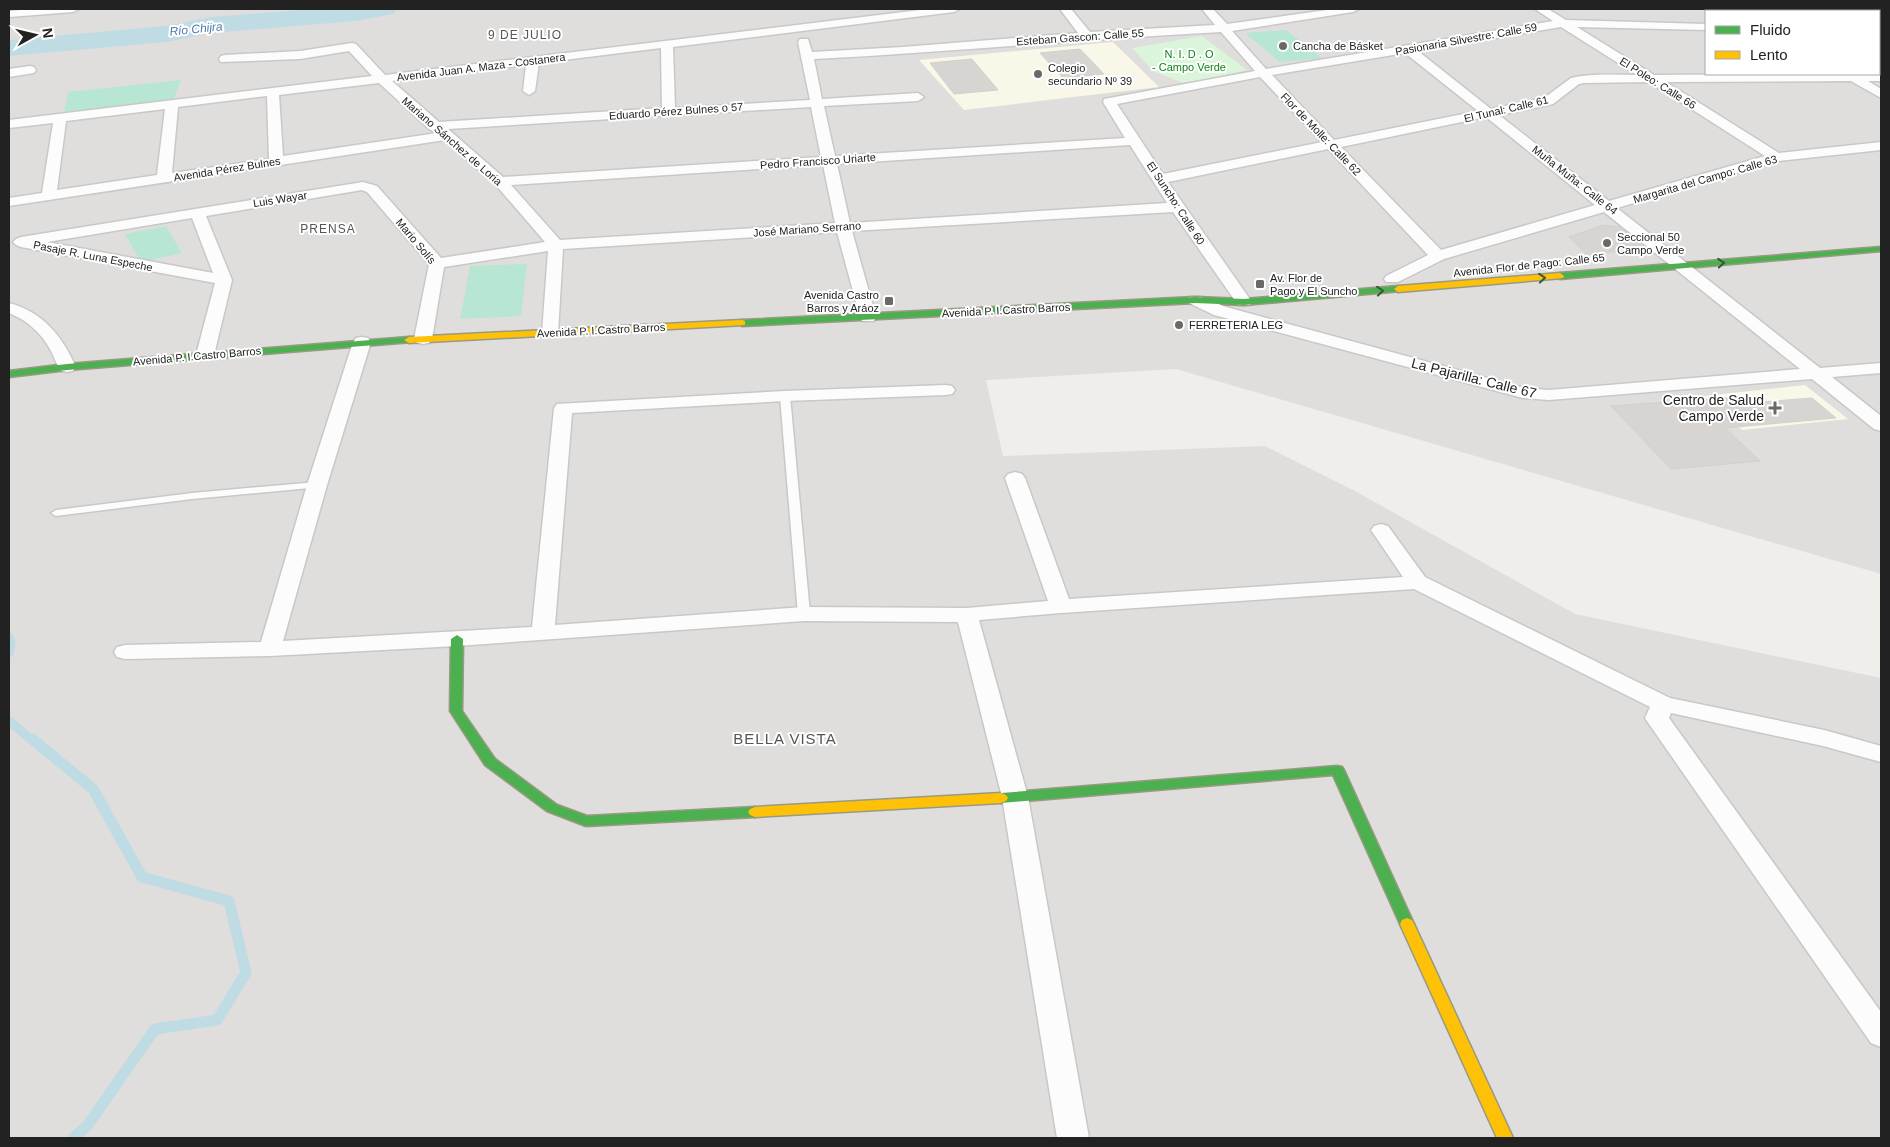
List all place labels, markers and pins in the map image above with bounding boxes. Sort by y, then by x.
marker: Cancha de Básket [1277,40,1289,52]
place label: Cancha de Básket [1293,40,1383,52]
place label: Colegio secundario Nº 39 [1048,62,1132,87]
marker: Colegio secundario Nº 39 [1032,68,1044,80]
place label: Seccional 50 Campo Verde [1617,231,1684,256]
marker: Seccional 50 Campo Verde [1601,237,1613,249]
place label: Av. Flor de Pago y El Suncho [1270,272,1357,297]
marker: Av. Flor de Pago y El Suncho [1254,278,1266,290]
place label: Avenida Castro Barros y Aráoz [804,289,879,314]
marker: Avenida Castro Barros y Aráoz [883,295,895,307]
marker: FERRETERIA LEG [1173,319,1185,331]
place label: FERRETERIA LEG [1189,319,1283,331]
place label: Centro de Salud Campo Verde [1663,392,1764,424]
marker: Centro de Salud Campo Verde [1768,401,1782,415]

